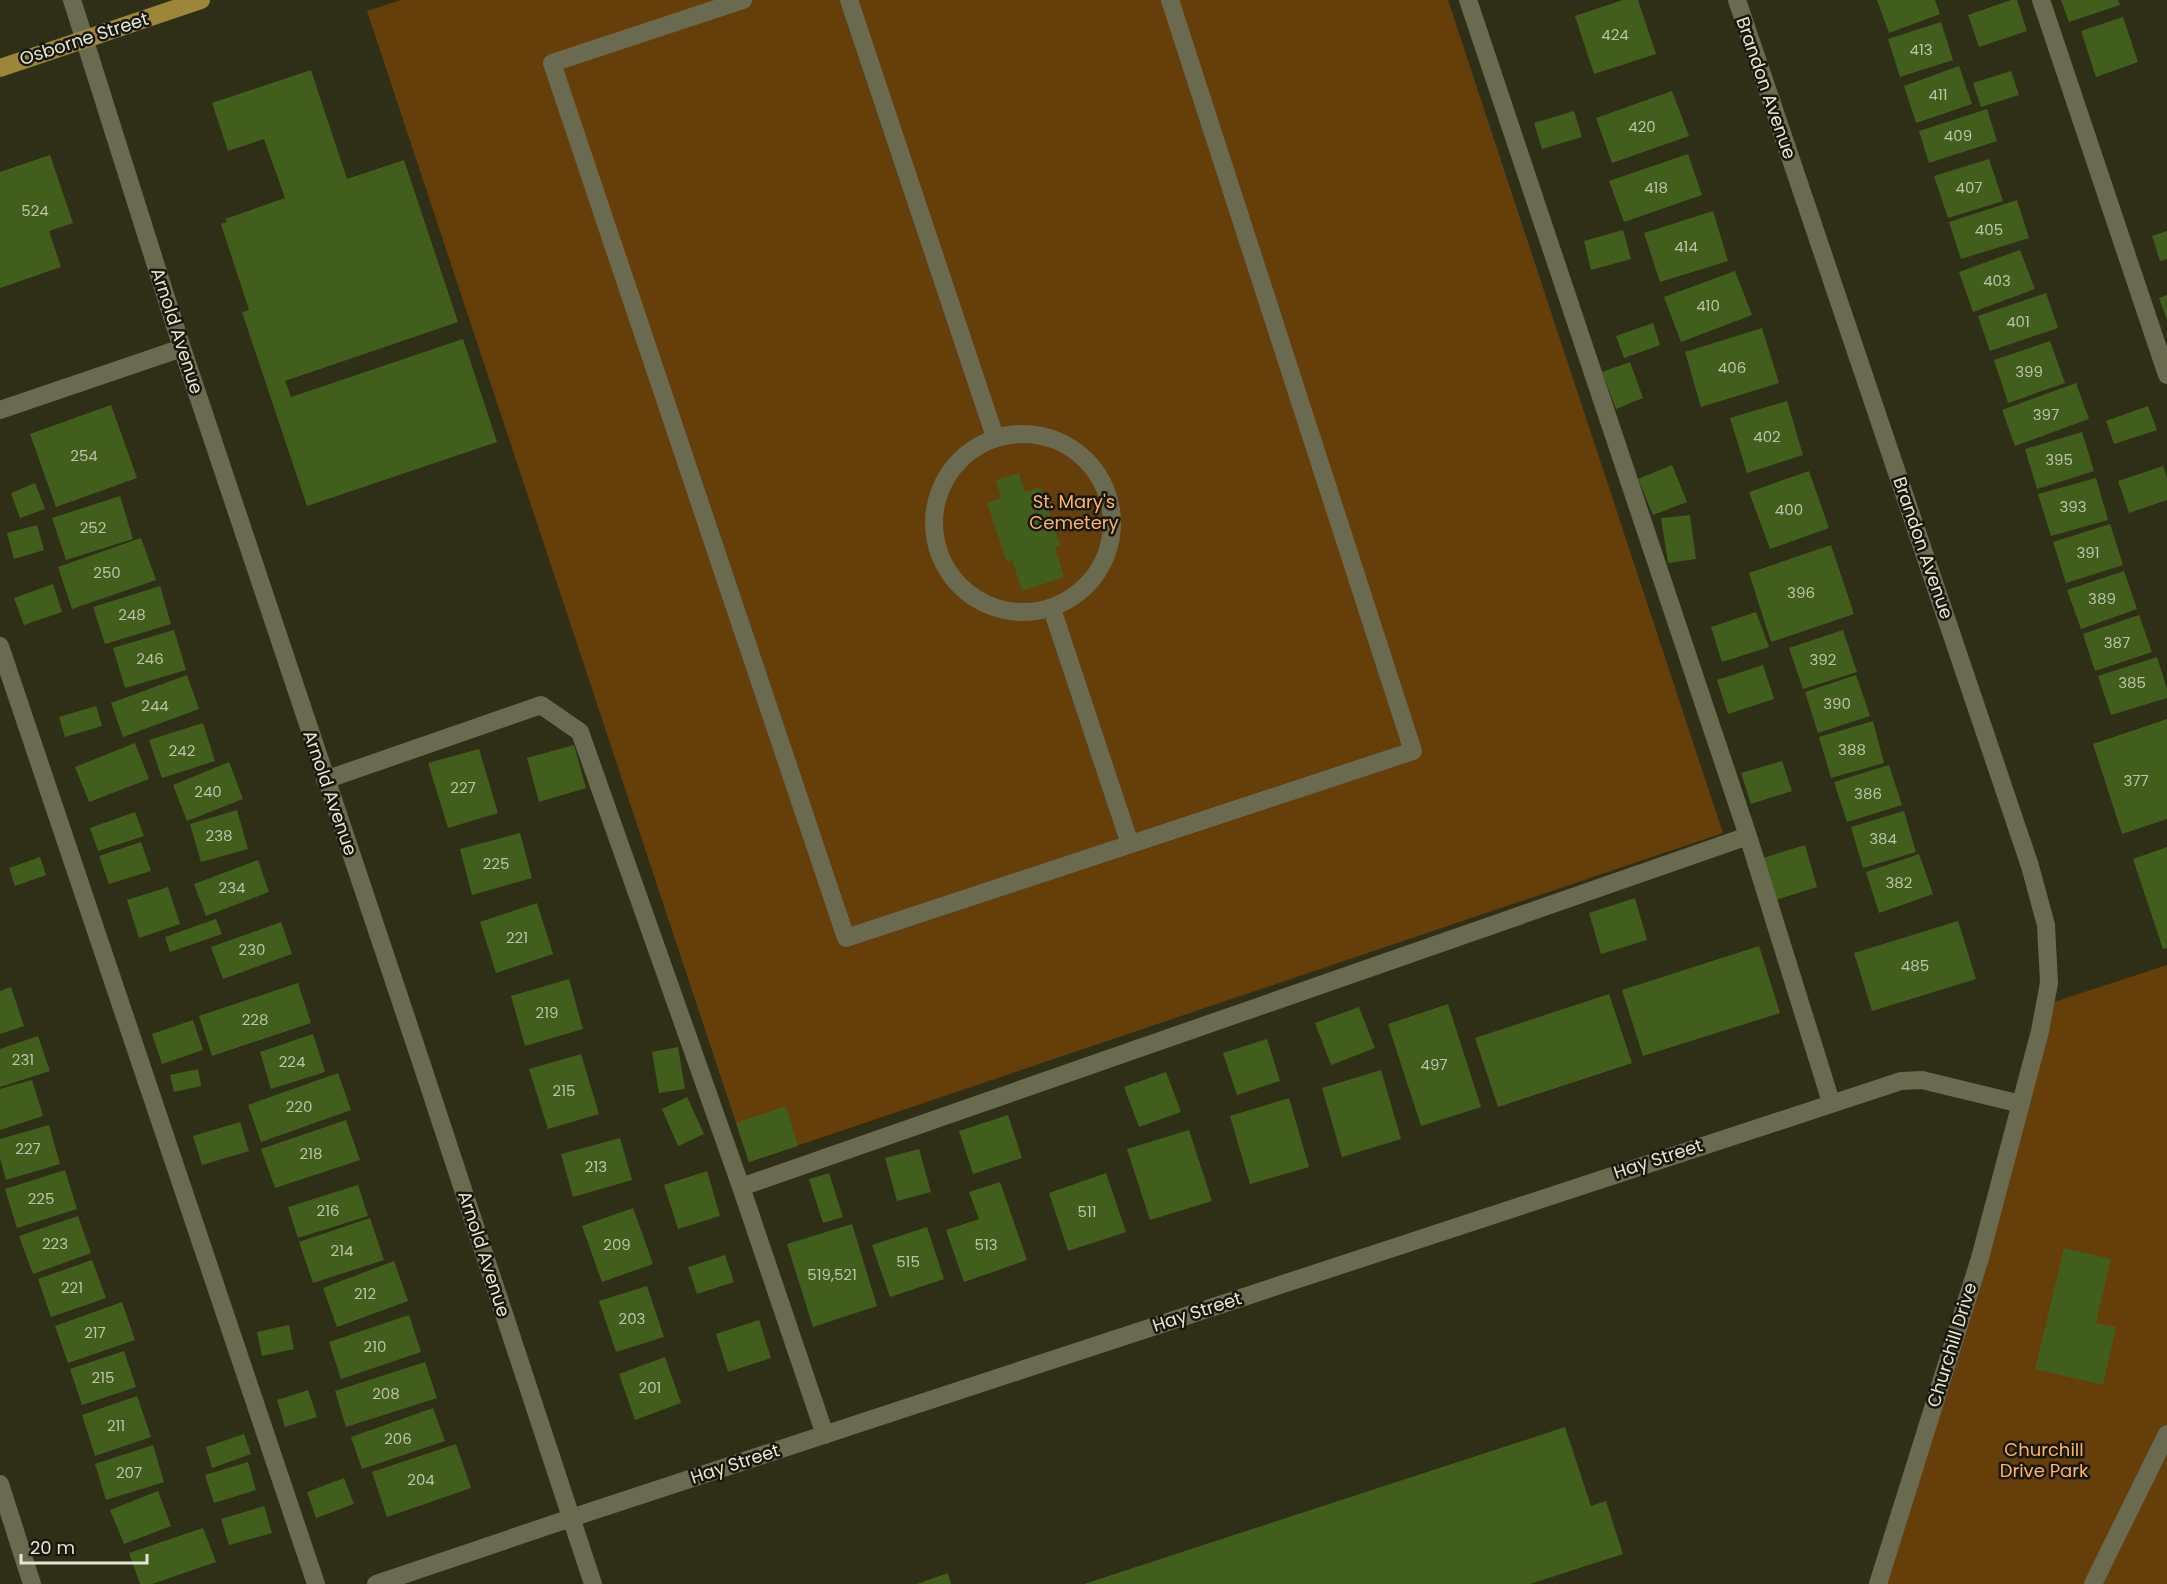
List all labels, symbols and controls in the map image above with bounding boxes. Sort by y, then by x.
street label: Osborne Street [16,6,151,71]
street label: Brandon Avenue [1730,13,1803,162]
house number: 424 [1601,24,1629,45]
house number: 413 [1909,39,1933,60]
house number: 411 [1928,84,1948,105]
house number: 420 [1628,116,1656,137]
house number: 409 [1944,125,1972,146]
house number: 418 [1644,177,1668,198]
house number: 407 [1955,177,1983,198]
house number: 524 [21,200,49,221]
house number: 405 [1975,219,2003,240]
house number: 414 [1674,236,1698,257]
street label: Arnold Avenue [145,265,210,397]
house number: 403 [1983,270,2011,291]
house number: 410 [1696,295,1720,316]
house number: 401 [2006,311,2030,332]
house number: 406 [1718,357,1746,378]
house number: 399 [2015,361,2043,382]
house number: 397 [2033,404,2059,425]
house number: 402 [1753,426,1781,447]
house number: 254 [70,445,98,466]
house number: 395 [2045,449,2073,470]
street label: Brandon Avenue [1887,473,1960,622]
park label: St. Mary's Cemetery [1029,489,1119,535]
house number: 393 [2059,496,2087,517]
house number: 400 [1775,499,1803,520]
house number: 252 [80,517,106,538]
house number: 391 [2076,542,2100,563]
house number: 250 [93,562,121,583]
house number: 396 [1787,582,1815,603]
house number: 389 [2088,588,2116,609]
house number: 248 [118,604,146,625]
house number: 387 [2104,632,2130,653]
house number: 246 [136,648,164,669]
house number: 392 [1810,649,1836,670]
house number: 385 [2118,672,2146,693]
house number: 390 [1823,693,1851,714]
house number: 244 [141,695,169,716]
street label: Arnold Avenue [297,727,364,859]
house number: 388 [1838,739,1866,760]
house number: 242 [169,740,195,761]
house number: 377 [2123,770,2149,791]
house number: 227 [450,777,476,798]
house number: 240 [194,781,222,802]
house number: 386 [1854,783,1882,804]
house number: 238 [206,825,232,846]
house number: 384 [1869,828,1897,849]
house number: 225 [483,853,509,874]
house number: 382 [1886,872,1912,893]
house number: 234 [219,877,245,898]
house number: 221 [506,927,528,948]
house number: 230 [239,939,265,960]
house number: 485 [1901,955,1929,976]
house number: 219 [536,1002,558,1023]
house number: 228 [242,1009,268,1030]
house number: 231 [12,1049,34,1070]
house number: 224 [279,1051,305,1072]
house number: 497 [1420,1054,1448,1075]
house number: 215 [553,1080,575,1101]
house number: 220 [286,1096,312,1117]
street label: Hay Street [1610,1132,1706,1185]
house number: 227 [15,1138,41,1159]
house number: 218 [300,1143,322,1164]
house number: 213 [585,1156,607,1177]
house number: 225 [28,1188,54,1209]
street label: Arnold Avenue [452,1188,517,1320]
house number: 216 [317,1200,339,1221]
house number: 511 [1077,1201,1097,1222]
house number: 223 [42,1233,68,1254]
house number: 209 [603,1234,631,1255]
house number: 513 [974,1234,998,1255]
house number: 214 [331,1240,353,1261]
house number: 515 [896,1251,920,1272]
house number: 519,521 [807,1264,857,1285]
house number: 221 [61,1277,83,1298]
street label: Churchill Drive [1921,1279,1982,1410]
house number: 212 [354,1283,376,1304]
street label: Hay Street [1149,1285,1245,1338]
house number: 203 [619,1308,645,1329]
house number: 217 [84,1322,106,1343]
house number: 210 [364,1336,386,1357]
house number: 215 [92,1367,114,1388]
house number: 201 [639,1377,661,1398]
house number: 208 [372,1383,400,1404]
house number: 211 [107,1415,125,1436]
house number: 206 [384,1428,412,1449]
street label: Hay Street [687,1437,783,1490]
park label: Churchill Drive Park [2000,1437,2089,1483]
house number: 207 [116,1462,142,1483]
house number: 204 [407,1469,435,1490]
scale bar [21,1527,147,1565]
text: 20 m [30,1535,75,1560]

